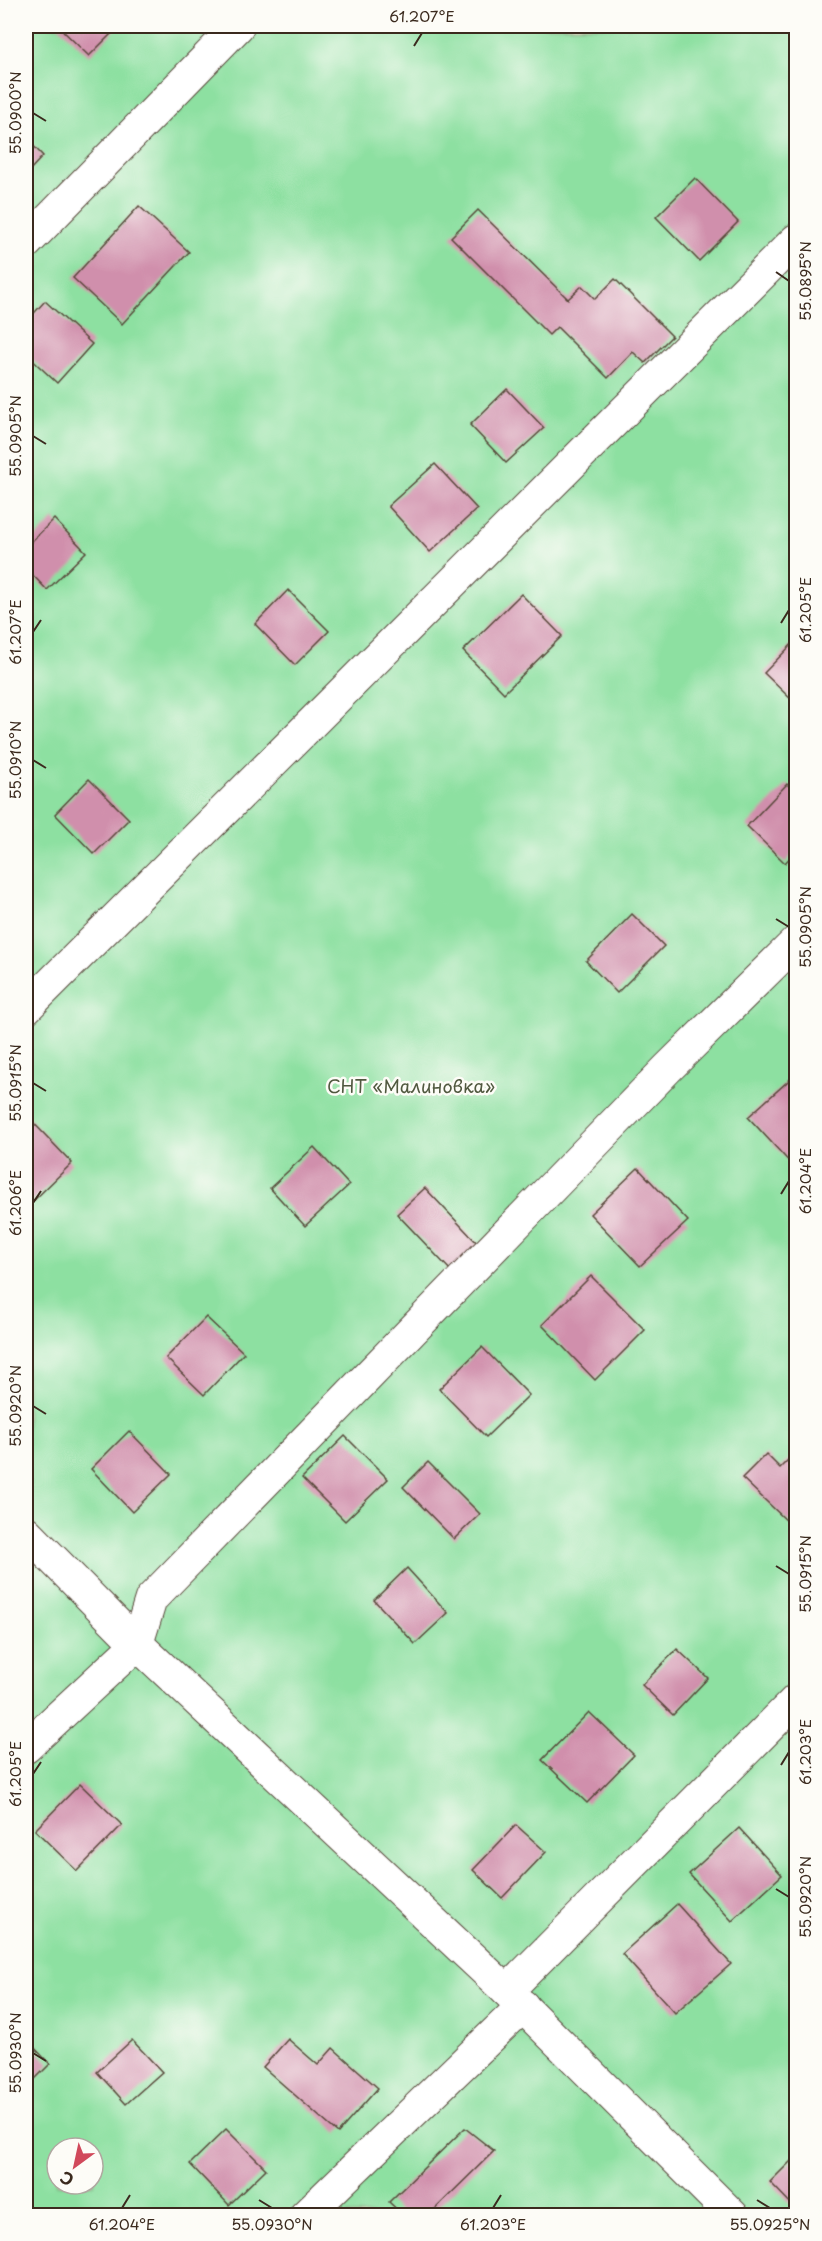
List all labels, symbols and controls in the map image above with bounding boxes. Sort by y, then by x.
text: 61.207°E [389,4,455,27]
text: 55.0900°N [3,71,26,155]
text: 55.0895°N [793,241,816,321]
text: 55.0905°N [3,395,26,477]
text: 61.205°E [793,577,816,643]
text: 61.207°E [3,599,26,665]
text: 55.0910°N [3,721,26,799]
text: 55.0905°N [793,886,816,968]
text: 55.0915°N [3,1044,26,1122]
park label: СНТ «Малиновка» [327,1072,495,1099]
text: 61.204°E [793,1148,816,1214]
text: 61.206°E [3,1170,26,1236]
text: 55.0920°N [3,1365,26,1447]
text: 55.0915°N [793,1535,816,1613]
text: 61.203°E [793,1719,816,1785]
text: 61.205°E [3,1741,26,1807]
text: 55.0920°N [793,1856,816,1938]
text: 55.0930°N [3,2012,26,2094]
north arrow [45,2136,105,2196]
text: С [55,2166,78,2193]
text: 61.204°E [89,2212,155,2235]
text: 55.0930°N [231,2212,313,2235]
text: 61.203°E [460,2212,526,2235]
text: 55.0925°N [729,2212,811,2235]

